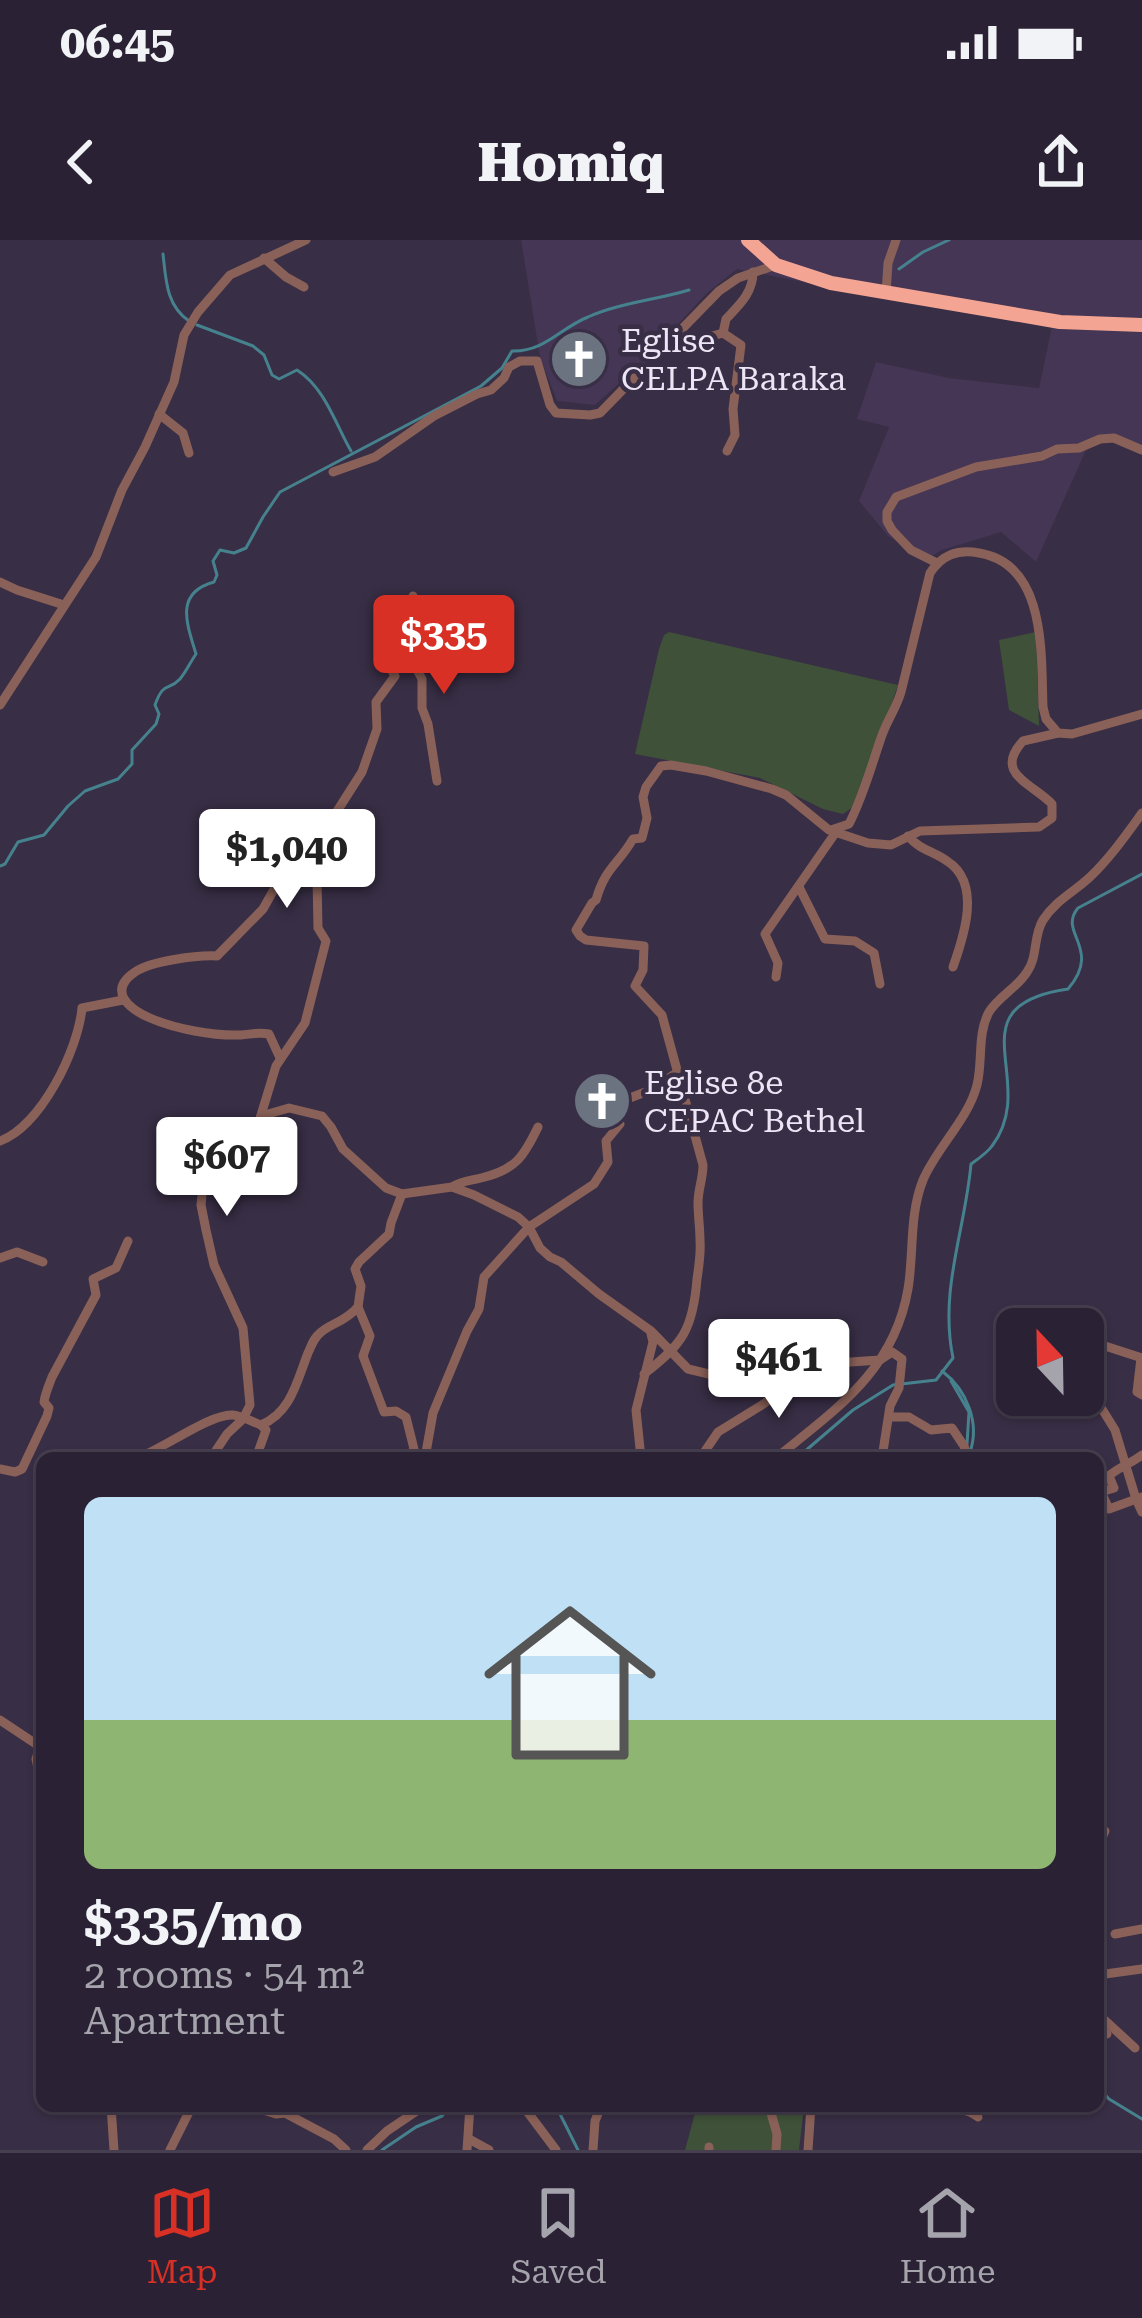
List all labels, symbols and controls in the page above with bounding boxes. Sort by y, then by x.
text: 06:45 [60,16,175,69]
icon: back [48,129,114,195]
icon: share [1028,129,1094,195]
text: Homiq [477,131,665,194]
place label: Eglise CELPA Baraka [621,321,846,398]
church icon: Eglise CELPA Baraka [548,328,610,390]
pin: $335 [373,595,515,697]
text: $335 [400,611,488,657]
pin: $1,040 [189,809,385,911]
text: $1,040 [226,825,348,871]
place label: Eglise 8e CEPAC Bethel [644,1063,865,1140]
church icon: Eglise 8e CEPAC Bethel [571,1070,633,1132]
pin: $607 [156,1117,298,1219]
text: $607 [183,1133,271,1179]
north arrow [996,1308,1104,1416]
map controls [996,1308,1104,1416]
pin: $461 [708,1319,850,1421]
text: $461 [735,1335,823,1381]
icon: home [462,1575,678,1791]
text: $335/mo [84,1893,303,1952]
text: 2 rooms · 54 m² [84,1952,365,1998]
text: Apartment [84,1998,285,2044]
tab: Map [147,2180,217,2291]
tab: Saved [511,2180,606,2291]
tab: Home [900,2180,995,2291]

